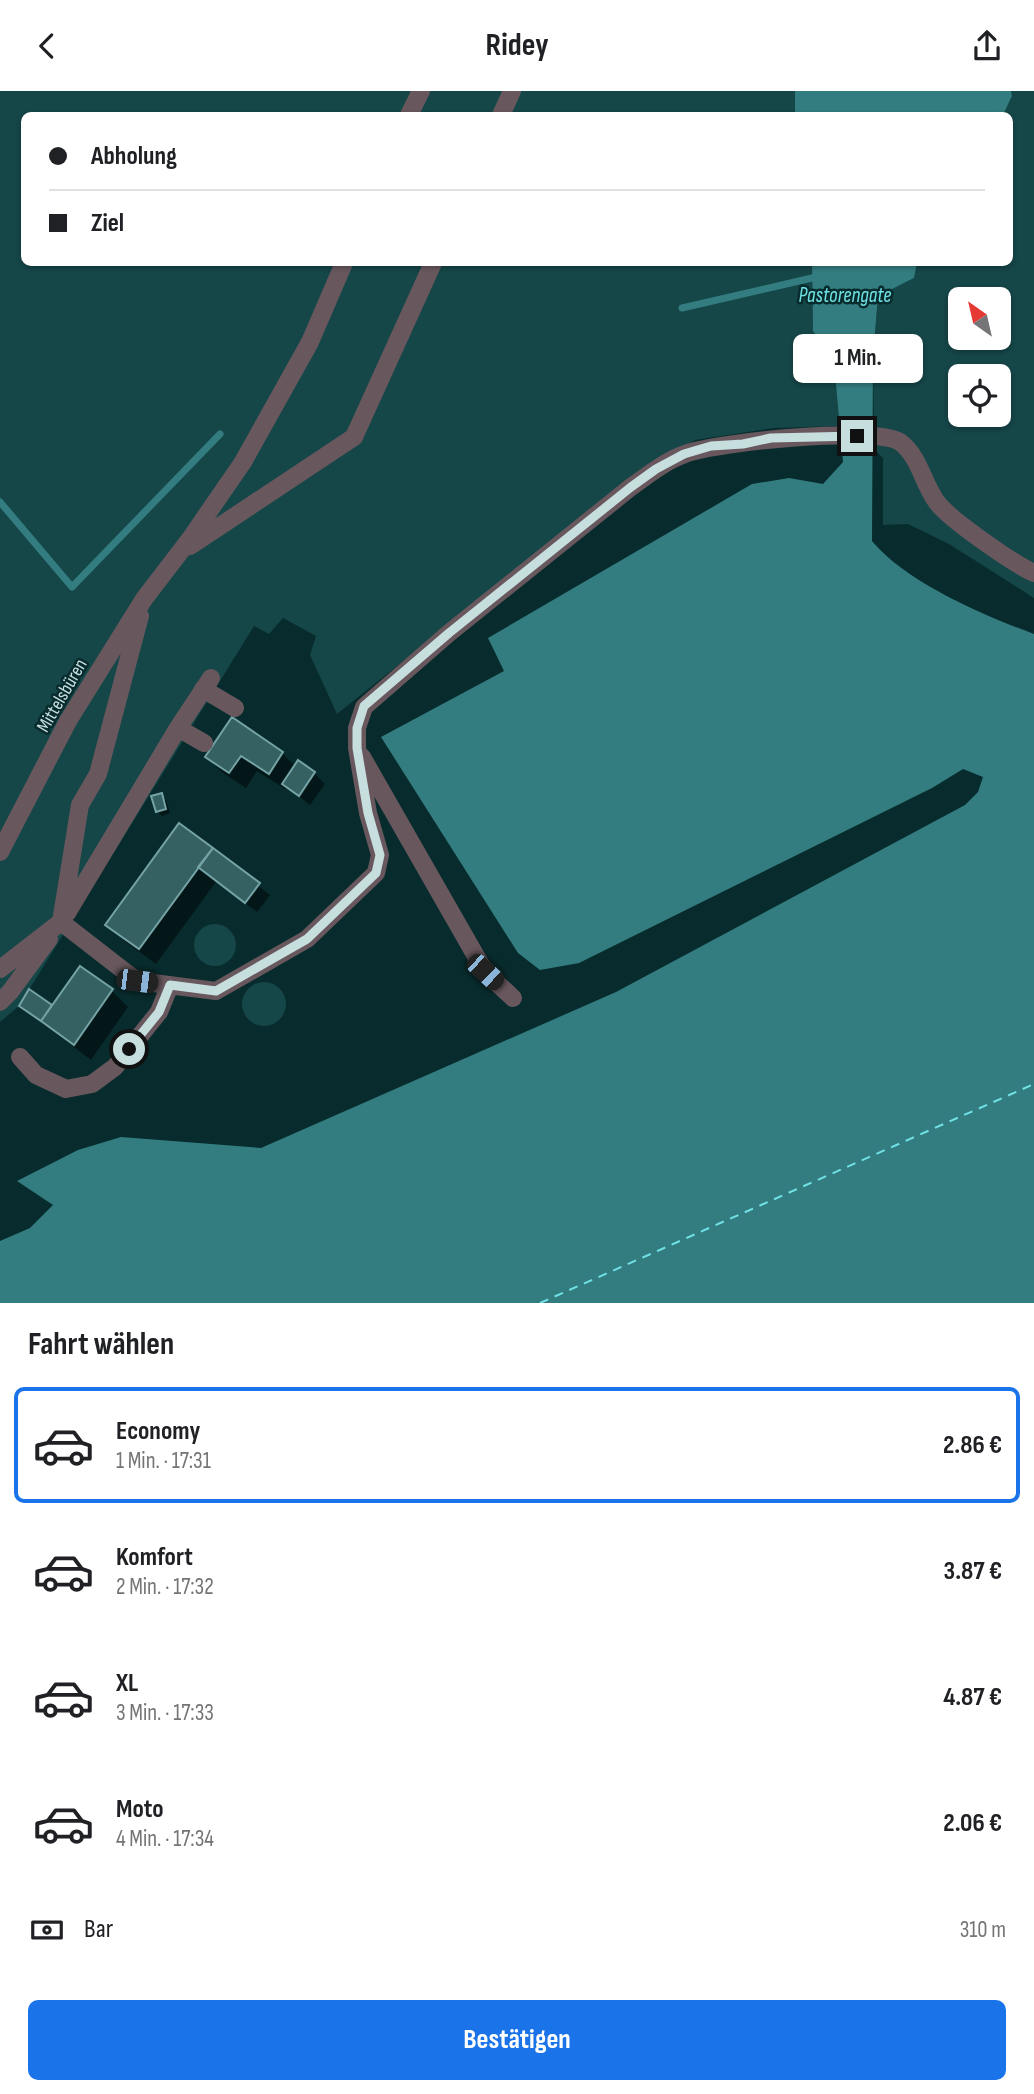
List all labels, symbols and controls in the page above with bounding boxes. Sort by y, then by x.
text: Ridey [486,26,548,65]
icon: back [28,27,66,65]
icon: share [968,27,1006,65]
text: Abholung [91,141,177,172]
text: Ziel [91,208,124,239]
water label: Pastorengate [798,283,892,308]
north arrow [948,287,1012,350]
map controls [948,287,1011,427]
callout: 1 Min. [792,335,922,383]
text: 1 Min. [834,344,882,372]
button: locate [948,364,1011,427]
route end [841,420,873,452]
street label: Mittelsbüren [32,655,93,737]
car [463,950,508,994]
car [115,968,160,994]
route start [113,1033,145,1065]
text: Fahrt wählen [28,1325,174,1364]
icon: car [32,1414,95,1477]
text: Economy [116,1416,200,1447]
text: 2.86 € [943,1430,1002,1461]
text: 1 Min. · 17:31 [116,1447,211,1475]
icon: car [32,1540,95,1603]
text: Komfort [116,1542,193,1573]
text: 3.87 € [944,1556,1002,1587]
text: 2 Min. · 17:32 [116,1573,214,1601]
icon: car [32,1666,95,1729]
text: XL [116,1668,138,1699]
text: 4.87 € [943,1682,1002,1713]
text: 3 Min. · 17:33 [116,1699,214,1727]
icon: car [32,1792,95,1855]
text: Moto [116,1794,164,1825]
text: 2.06 € [943,1808,1002,1839]
text: 4 Min. · 17:34 [116,1825,214,1853]
icon: cash [28,1911,66,1949]
text: Bar [84,1914,113,1945]
text: 310 m [960,1916,1006,1944]
button: Bestätigen [28,2000,1006,2080]

